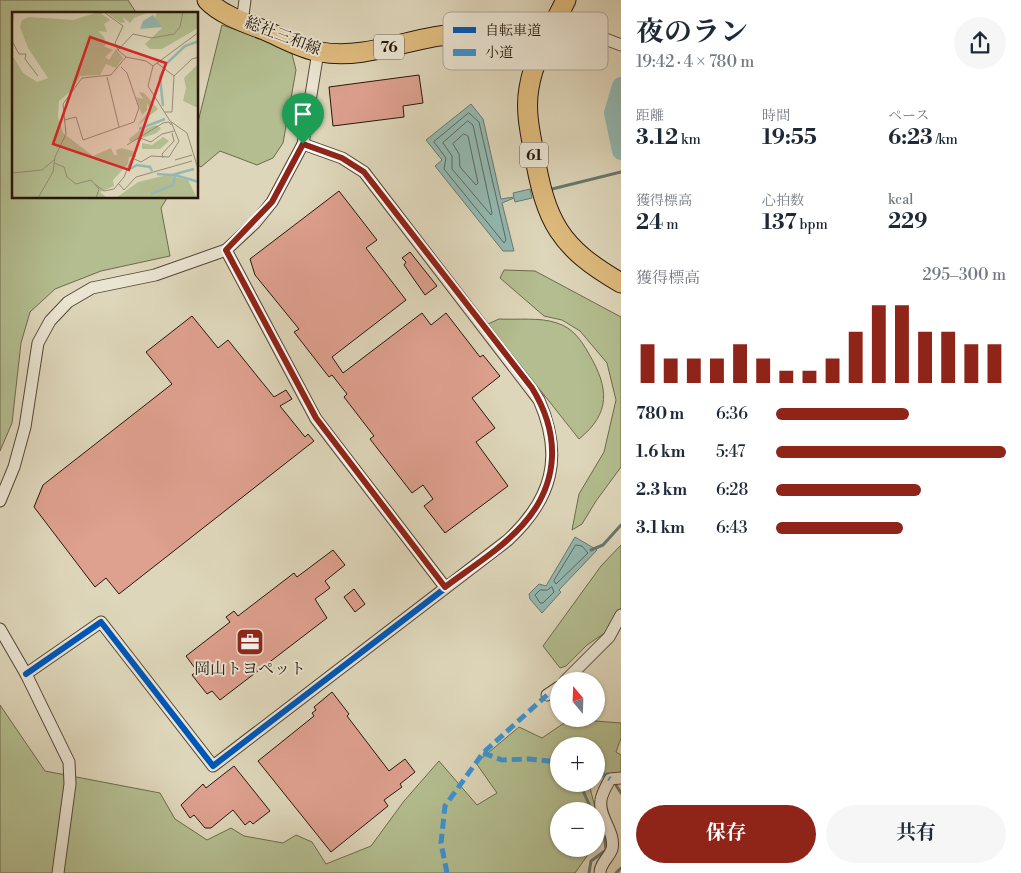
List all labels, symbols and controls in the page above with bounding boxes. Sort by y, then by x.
inset map [12,12,199,199]
street label: 総社三和線 [242,12,324,60]
legend [443,12,608,70]
text: 夜のラン [636,15,748,50]
button: share [954,17,1006,69]
text: 自転車道 [485,22,541,40]
road number: 76 [374,34,404,60]
text: 小道 [485,44,513,62]
text: 19:42 · 4 × 780 m [636,52,754,72]
pin [282,93,324,144]
icon: arrive [289,100,317,128]
text: 距離 [636,107,664,125]
text: 時間 [762,107,790,125]
text: ペース [888,107,929,125]
text: 3.12 [636,125,678,151]
text: 19:55 [762,125,817,151]
text: 6:23 [888,125,933,151]
text: km [678,131,701,149]
text: /km [933,131,958,149]
road number: 61 [520,142,548,168]
text: kcal [888,191,913,209]
text: 獲得標高 [636,192,692,210]
text: 心拍数 [762,192,804,210]
text: 229 [888,209,927,235]
text: 24 [636,210,663,236]
text: 137 [762,210,797,236]
text: m [663,216,679,234]
text: bpm [797,216,828,234]
text: 295–300 m [922,265,1006,285]
text: 獲得標高 [636,268,700,288]
text: 780 m [636,404,684,424]
text: 6:36 [716,404,748,424]
text: 1.6 km [636,442,685,462]
text: 5:47 [716,442,745,462]
text: 2.3 km [636,480,687,500]
text: 6:28 [716,480,748,500]
text: 3.1 km [636,518,685,538]
text: 6:43 [716,518,748,538]
office icon: 岡山トヨペット [235,627,265,657]
place label: 岡山トヨペット [194,659,306,679]
north arrow [550,672,605,728]
map controls [550,672,605,857]
button: + [550,737,605,792]
button: − [550,802,605,857]
button: 保存 [636,805,816,863]
button: 共有 [826,805,1006,863]

